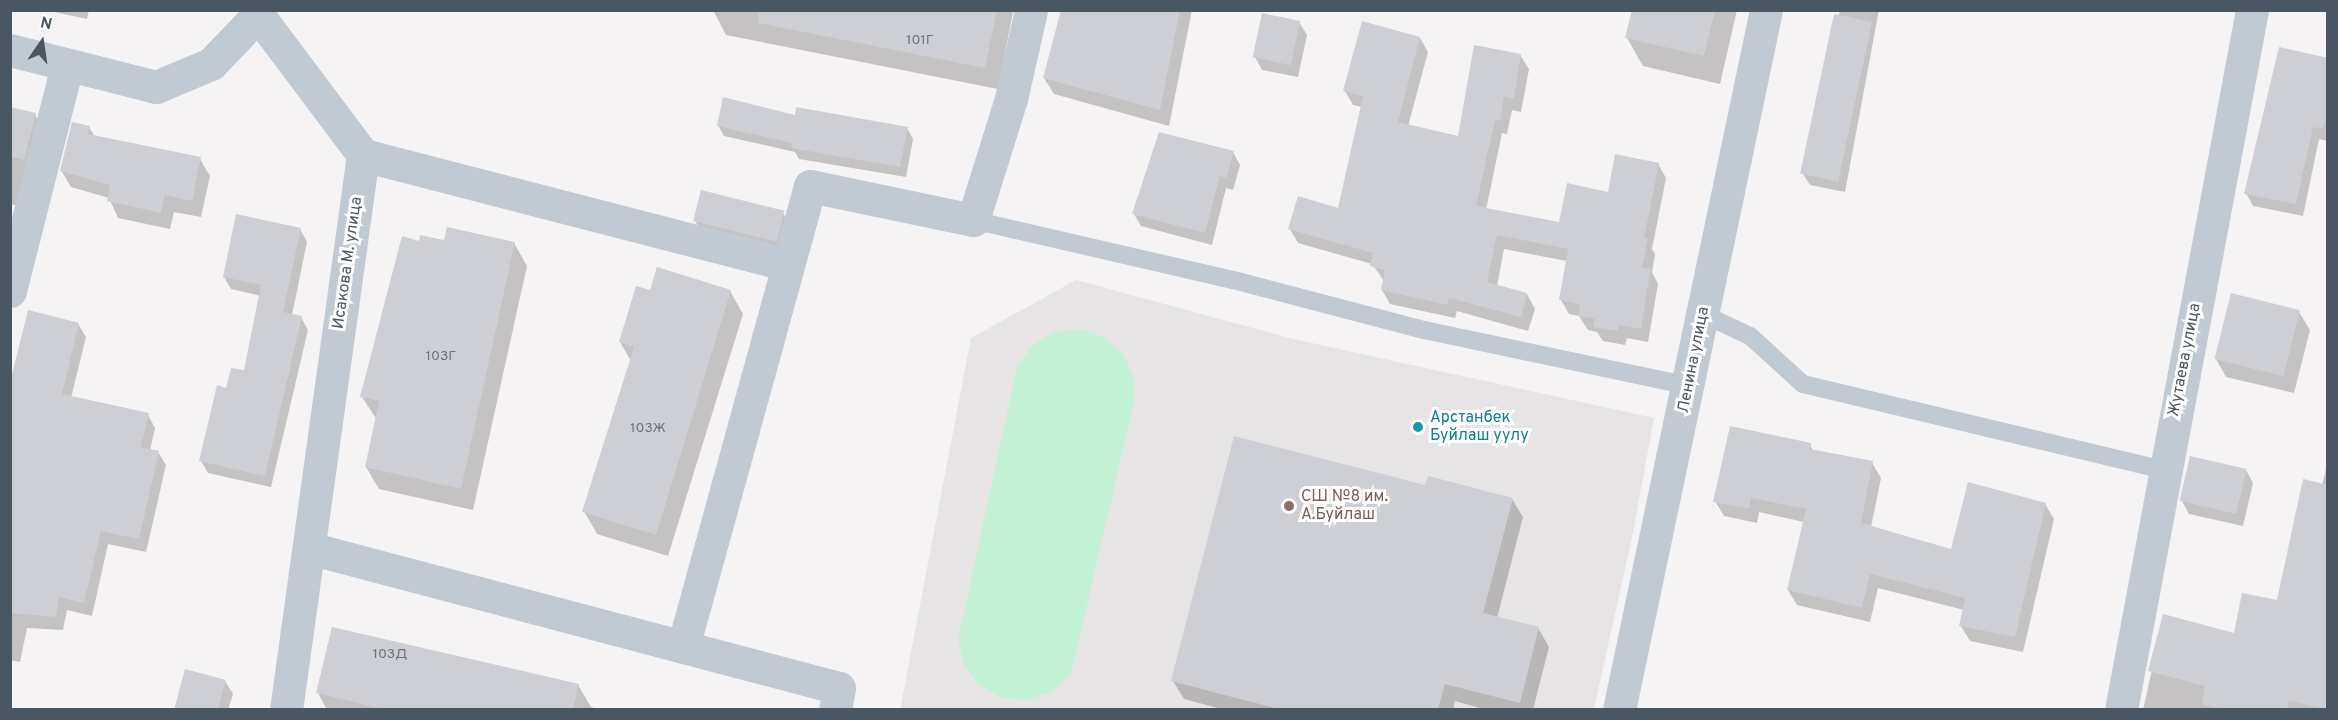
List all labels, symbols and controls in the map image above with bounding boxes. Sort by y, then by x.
north arrow [12,12,72,72]
text: N [38,13,54,35]
house number: 101Г [906,33,934,49]
street label: Исакова М. улица [329,196,367,330]
street label: Жутаева улица [2165,302,2205,418]
street label: Ленина улица [1674,305,1714,415]
house number: 103Г [426,349,456,365]
place label: Арстанбек Буйлаш уулу [1430,408,1529,446]
marker: Арстанбек Буйлаш уулу [1411,420,1425,434]
house number: 103Ж [630,421,666,437]
place label: СШ №8 им. А.Буйлаш [1301,487,1388,525]
marker: СШ №8 им. А.Буйлаш [1282,499,1296,513]
house number: 103Д [373,647,407,663]

